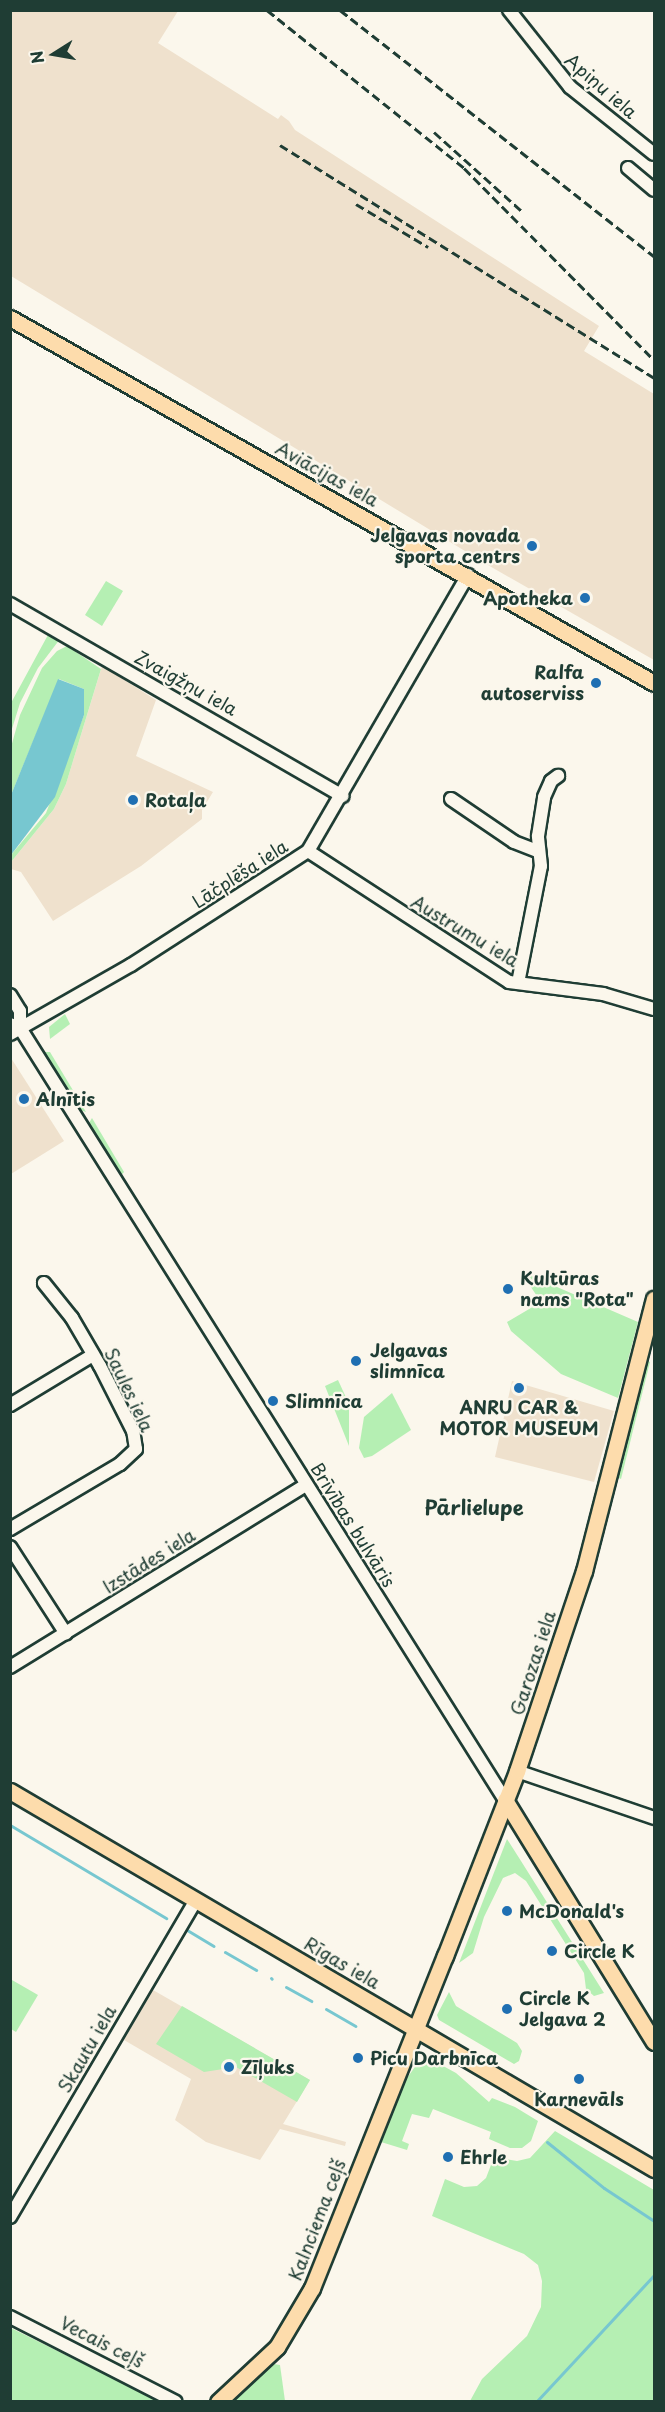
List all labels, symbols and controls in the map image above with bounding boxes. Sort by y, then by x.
north arrow [24,24,84,84]
text: N [23,49,49,66]
street label: Apiņu iela [561,49,641,123]
street label: Aviācijas iela [272,437,382,511]
place label: Jelgavas novada sporta centrs [369,525,520,568]
marker: Jelgavas novada sporta centrs [525,539,539,553]
place label: Apotheka [483,587,573,609]
marker: Apotheka [578,591,592,605]
street label: Zvaigžņu iela [131,646,241,720]
place label: Ralfa autoserviss [481,662,584,704]
marker: Ralfa autoserviss [589,676,603,690]
place label: Rotaļa [145,789,207,811]
marker: Rotaļa [126,793,140,807]
street label: Lāčplēša iela [187,835,293,913]
street label: Austrumu iela [407,890,523,972]
place label: Alnītis [36,1088,95,1110]
marker: Alnītis [17,1092,31,1106]
place label: Kultūras nams "Rota" [520,1268,633,1310]
marker: Kultūras nams "Rota" [501,1282,515,1296]
place label: Jelgavas slimnīca [370,1340,448,1382]
street label: Saules iela [100,1344,158,1436]
marker: Jelgavas slimnīca [347,1352,365,1370]
marker: ANRU CAR & MOTOR MUSEUM [512,1381,526,1395]
place label: Slimnīca [285,1390,363,1412]
marker: Slimnīca [266,1394,280,1408]
place label: ANRU CAR & MOTOR MUSEUM [439,1397,599,1440]
street label: Brīvības bulvāris [306,1459,400,1591]
district label: Pārlielupe [424,1495,524,1519]
street label: Izstādes iela [99,1524,199,1598]
street label: Garozas iela [506,1608,560,1718]
place label: McDonald's [519,1900,624,1922]
marker: McDonald's [500,1904,514,1918]
street label: Rīgas iela [300,1933,384,1993]
place label: Circle K [564,1940,636,1962]
marker: Circle K [545,1944,559,1958]
place label: Circle K Jelgava 2 [519,1988,606,2030]
street label: Skautu iela [53,2001,121,2097]
marker: Circle K Jelgava 2 [500,2002,514,2016]
place label: Picu Darbnīca [370,2047,499,2069]
marker: Picu Darbnīca [351,2051,365,2065]
place label: Zīļuks [241,2056,294,2078]
marker: Zīļuks [222,2060,236,2074]
marker: Karnevāls [572,2072,586,2086]
place label: Karnevāls [534,2088,624,2110]
place label: Ehrle [460,2146,507,2168]
marker: Ehrle [441,2150,455,2164]
street label: Kalnciema ceļš [284,2156,350,2284]
street label: Vecais ceļš [56,2312,148,2372]

